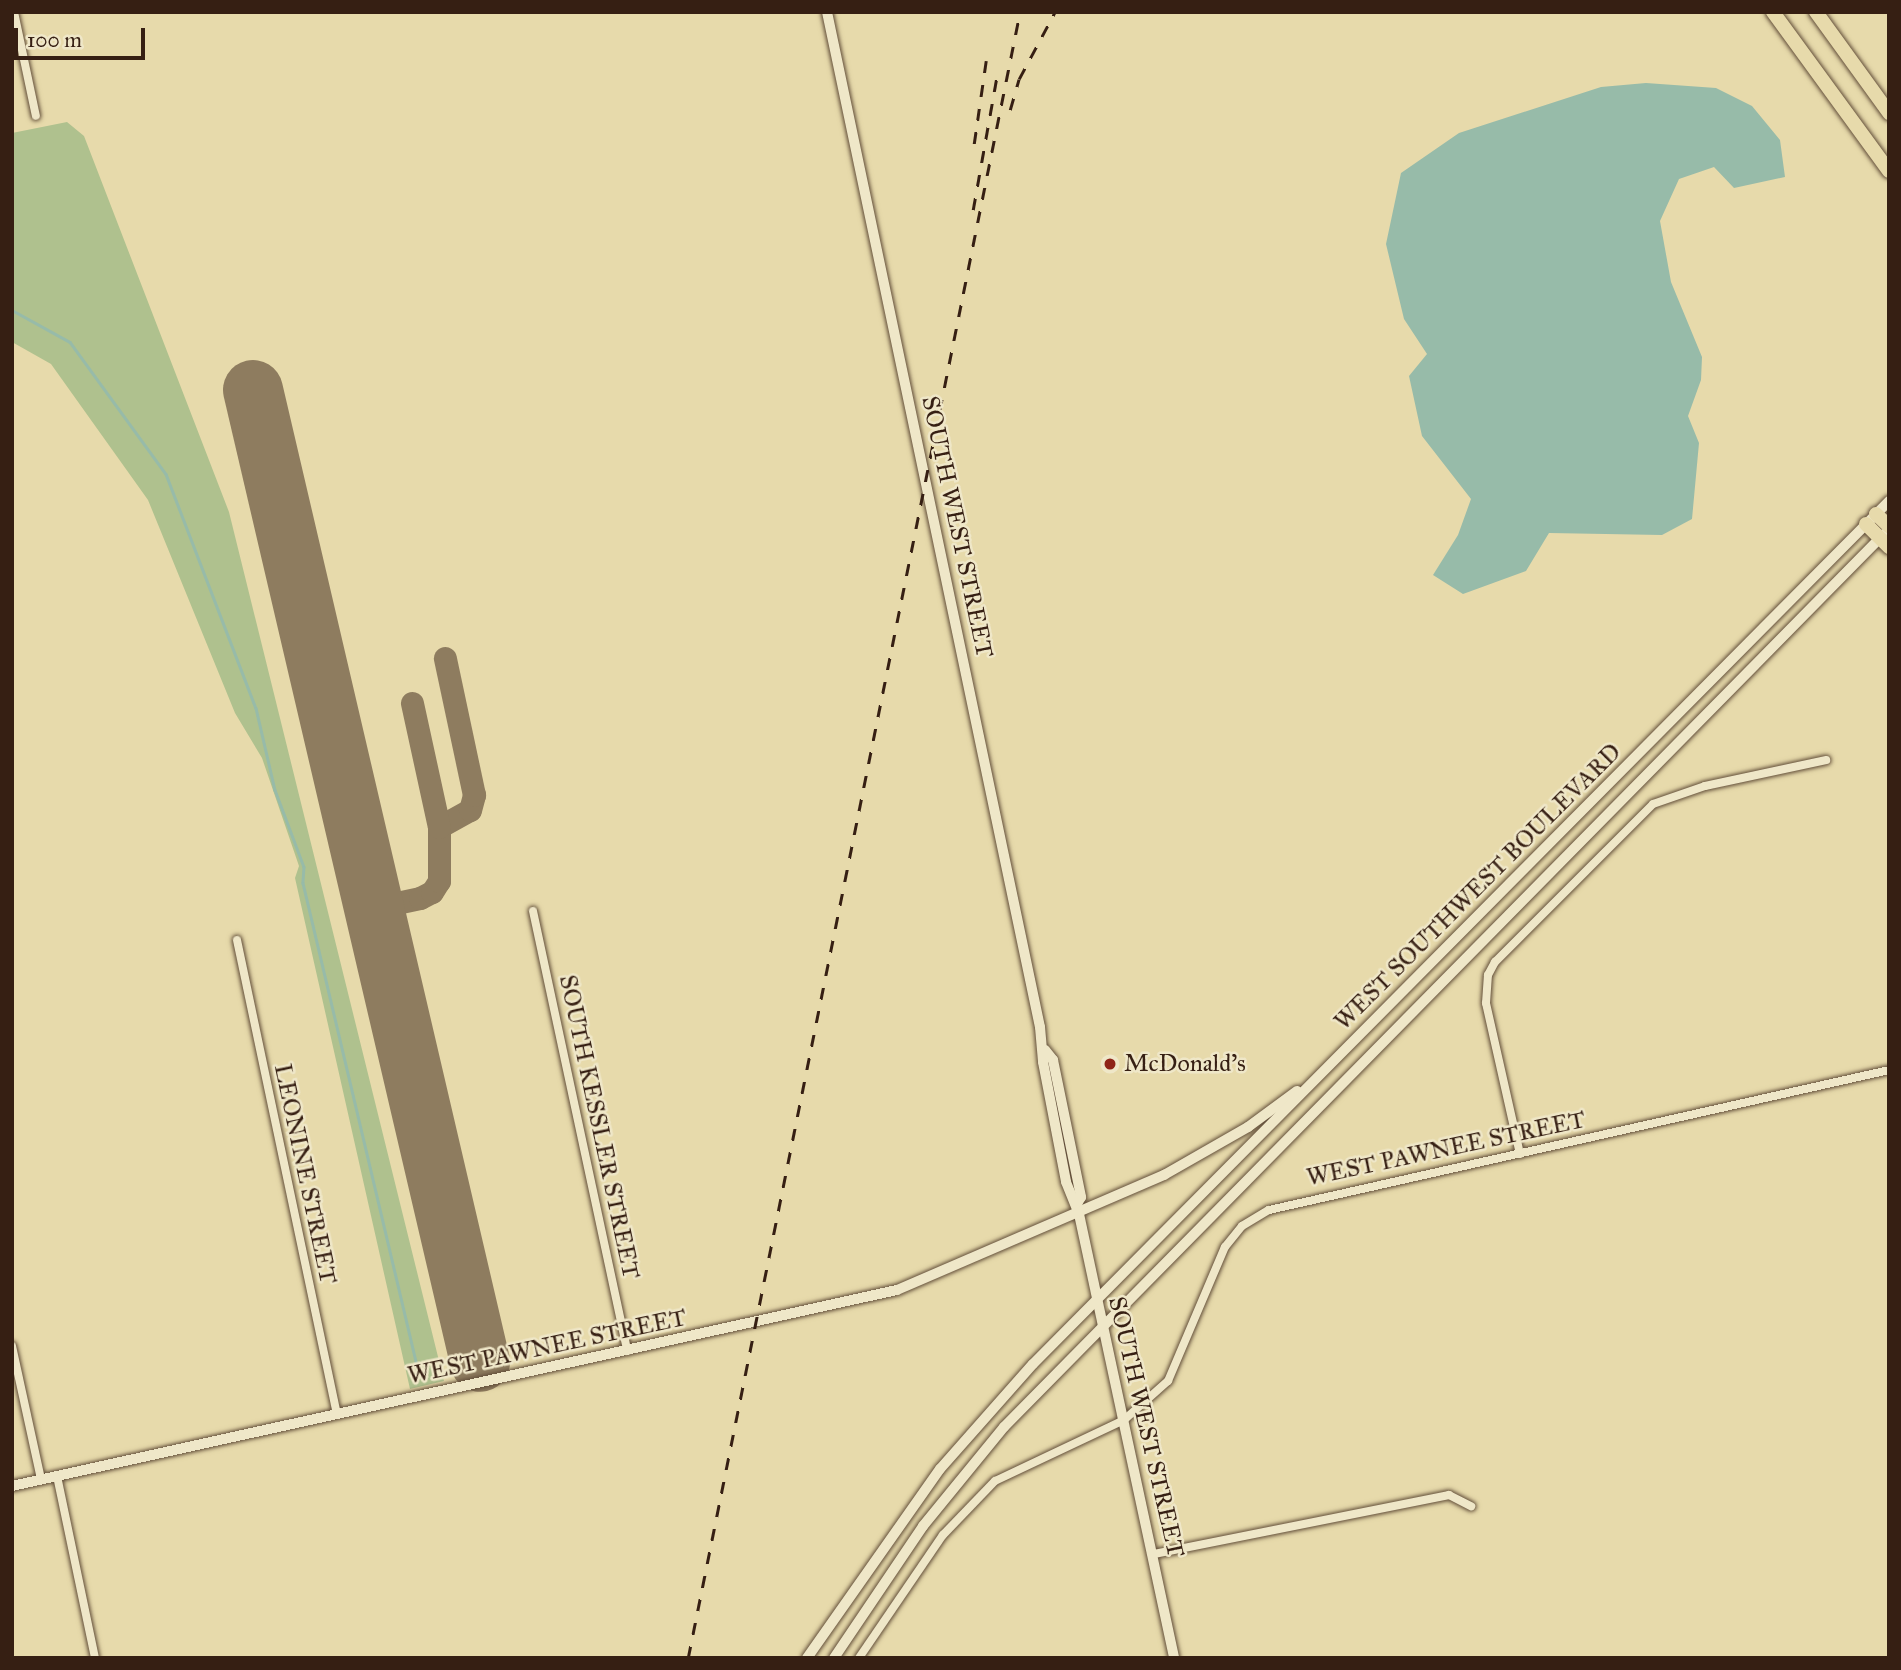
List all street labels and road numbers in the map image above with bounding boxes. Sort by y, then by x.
street label: SOUTH WEST STREET [915,394,999,660]
street label: WEST SOUTHWEST BOULEVARD [1329,738,1627,1036]
street label: SOUTH KESSLER STREET [553,972,645,1282]
street label: LEONINE STREET [268,1061,342,1287]
street label: WEST PAWNEE STREET [1304,1105,1588,1193]
street label: SOUTH WEST STREET [1102,1294,1190,1560]
street label: WEST PAWNEE STREET [405,1303,689,1391]

